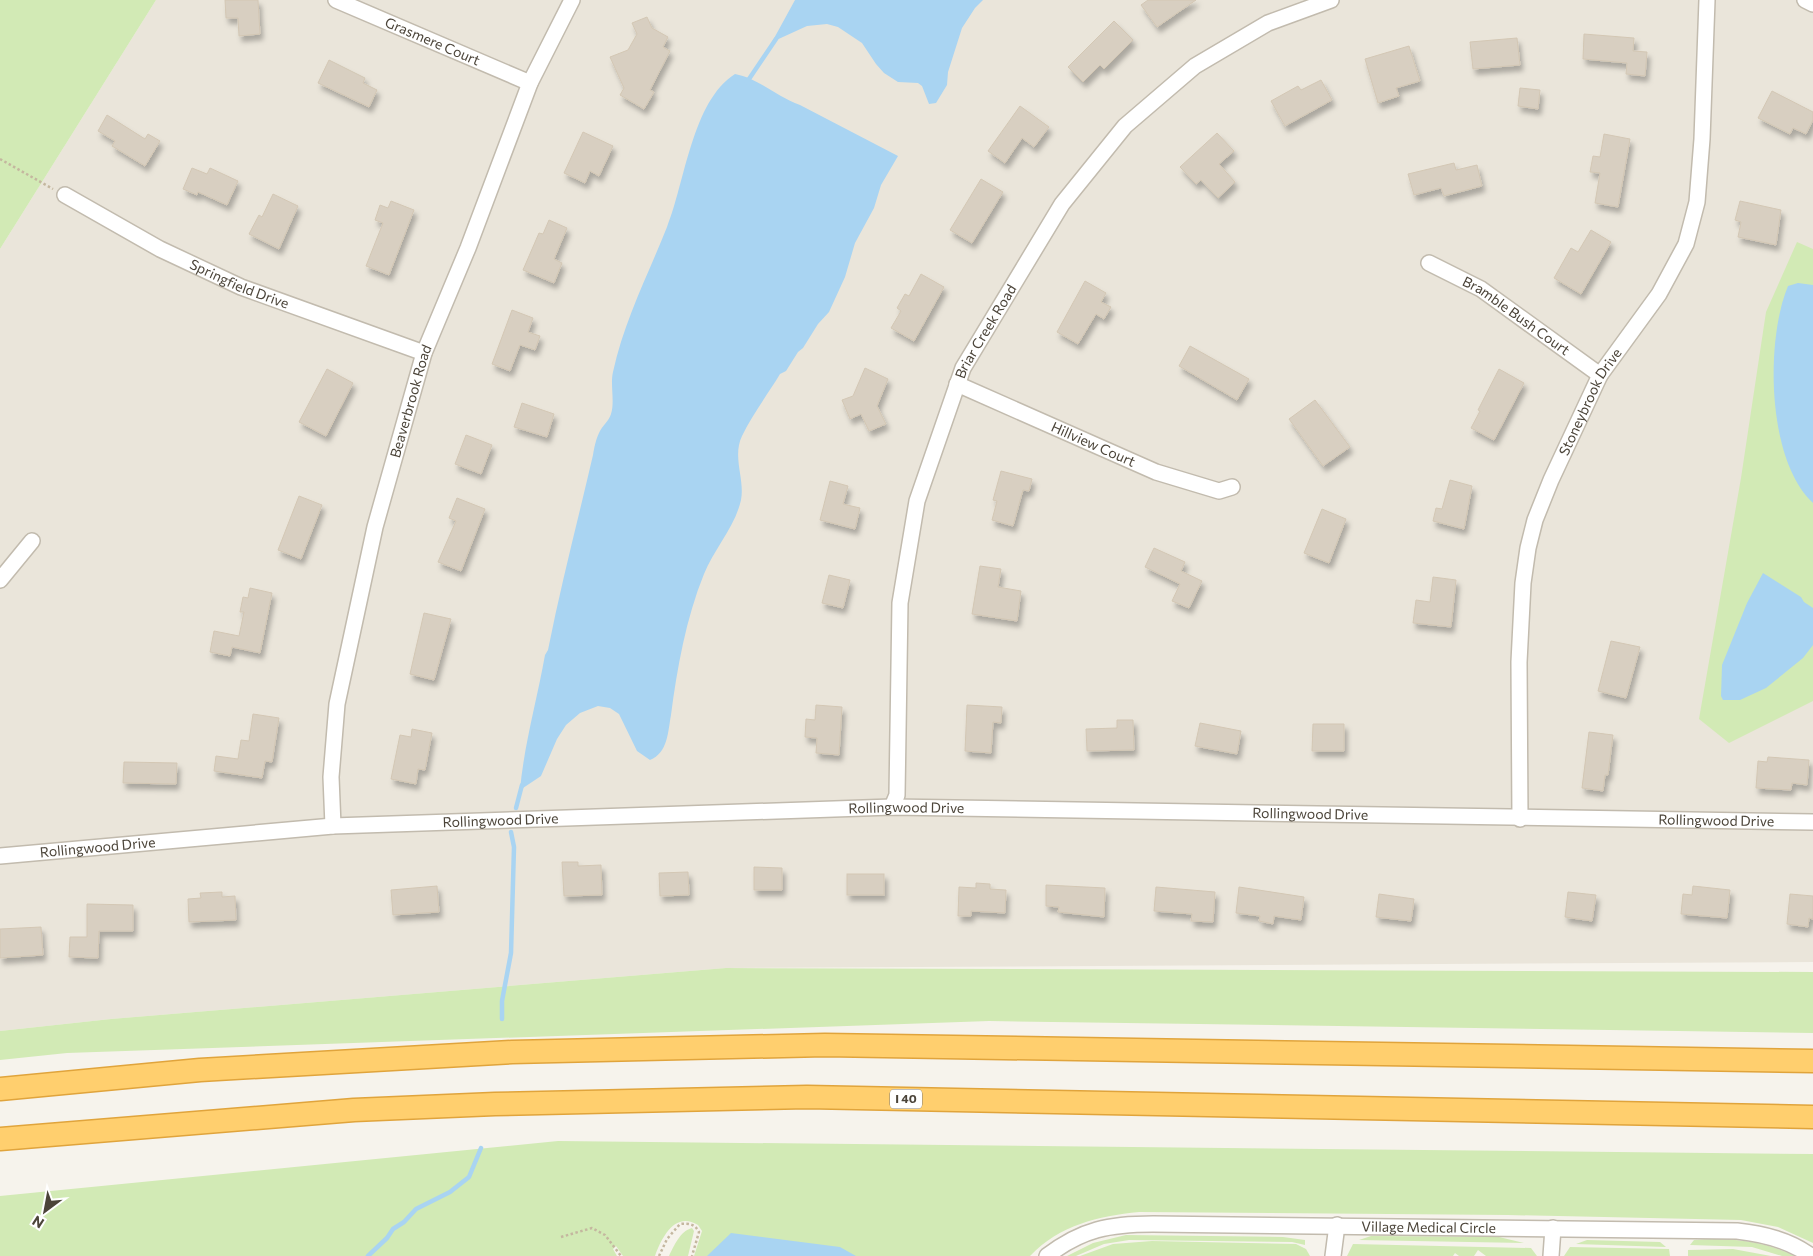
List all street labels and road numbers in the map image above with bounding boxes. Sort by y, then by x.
street label: Grasmere Court [383,13,483,69]
street label: Springfield Drive [187,255,291,312]
street label: Bramble Bush Court [1460,272,1574,359]
street label: Briar Creek Road [951,281,1020,380]
street label: Beaverbrook Road [386,342,435,460]
street label: Stoneybrook Drive [1555,344,1625,458]
street label: Hillview Court [1049,418,1138,470]
street label: Rollingwood Drive [848,798,964,816]
street label: Rollingwood Drive [1252,804,1368,823]
street label: Rollingwood Drive [442,809,559,830]
street label: Rollingwood Drive [1658,810,1774,829]
street label: Rollingwood Drive [39,833,156,860]
road number: I 40 [890,1090,922,1108]
street label: Village Medical Circle [1361,1217,1496,1236]

